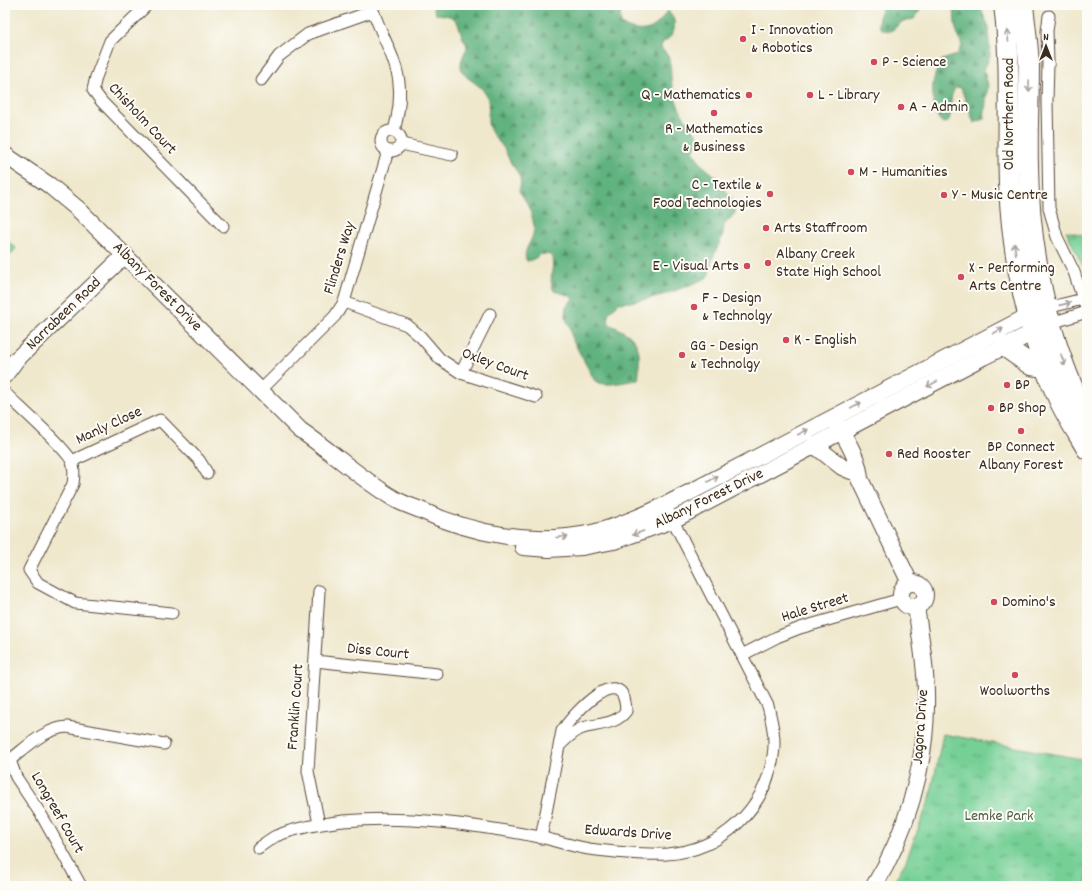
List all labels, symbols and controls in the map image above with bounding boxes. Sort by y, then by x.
place label: I - Innovation & Robotics [751,19,833,60]
north arrow [1026,26,1066,66]
one-way arrow [1004,30,1011,43]
text: N [1043,30,1049,46]
marker: I - Innovation & Robotics [738,34,748,44]
place label: P - Science [882,51,946,74]
marker: P - Science [869,57,879,67]
street label: Old Northern Road [998,58,1021,170]
street label: Chisholm Court [102,78,182,160]
one-way arrow [1025,79,1032,92]
place label: Q - Mathematics [641,84,741,107]
place label: L - Library [818,84,880,107]
marker: Q - Mathematics [744,90,754,100]
marker: L - Library [805,90,815,100]
place label: A - Admin [909,96,968,119]
marker: A - Admin [896,102,906,112]
marker: R - Mathematics & Business [709,108,719,118]
place label: R - Mathematics & Business [665,118,763,159]
place label: M - Humanities [859,161,948,184]
marker: M - Humanities [846,167,856,177]
place label: C - Textile & Food Technologies [653,174,762,215]
place label: Y - Music Centre [952,184,1048,207]
marker: C - Textile & Food Technologies [765,189,775,199]
marker: Y - Music Centre [939,190,949,200]
place label: Arts Staffroom [774,217,867,240]
street label: Flinders Way [318,218,362,297]
marker: Arts Staffroom [761,223,771,233]
street label: Albany Forest Drive [107,237,207,337]
place label: Albany Creek State High School [776,243,881,284]
one-way arrow [1011,243,1019,256]
place label: E - Visual Arts [652,255,739,278]
place label: X - Performing Arts Centre [969,257,1055,298]
marker: Albany Creek State High School [763,258,773,268]
marker: E - Visual Arts [742,261,752,271]
street label: Narrabeen Road [21,272,107,356]
marker: X - Performing Arts Centre [956,272,966,282]
place label: F - Design & Technolgy [702,287,772,328]
one-way arrow [1058,299,1071,307]
marker: F - Design & Technolgy [689,302,699,312]
one-way arrow [992,327,1004,334]
place label: K - English [794,329,857,352]
place label: GG - Design & Technolgy [690,335,760,376]
marker: K - English [781,335,791,345]
street label: Oxley Court [458,342,532,388]
marker: GG - Design & Technolgy [677,350,687,360]
one-way arrow [1059,354,1067,366]
place label: BP [1015,374,1030,397]
marker: BP [1002,380,1012,390]
one-way arrow [926,381,938,388]
place label: BP Shop [999,397,1046,420]
street label: Manly Close [72,401,146,451]
one-way arrow [849,401,861,408]
marker: BP Shop [986,403,996,413]
marker: BP Connect Albany Forest [1016,426,1026,436]
one-way arrow [797,428,809,435]
place label: BP Connect Albany Forest [979,436,1063,477]
place label: Red Rooster [897,443,971,466]
marker: Red Rooster [884,449,894,459]
street label: Albany Forest Drive [651,463,767,535]
one-way arrow [707,475,719,482]
one-way arrow [632,529,644,537]
one-way arrow [555,533,568,541]
street label: Hale Street [779,587,851,629]
place label: Domino's [1002,591,1056,614]
marker: Domino's [989,597,999,607]
street label: Diss Court [346,637,410,667]
street label: Franklin Court [282,663,310,751]
marker: Woolworths [1010,670,1020,680]
place label: Woolworths [980,680,1051,703]
street label: Jagora Drive [907,689,935,765]
street label: Longreef Court [24,768,90,858]
park label: Lemke Park [964,805,1034,828]
street label: Edwards Drive [584,818,672,848]

